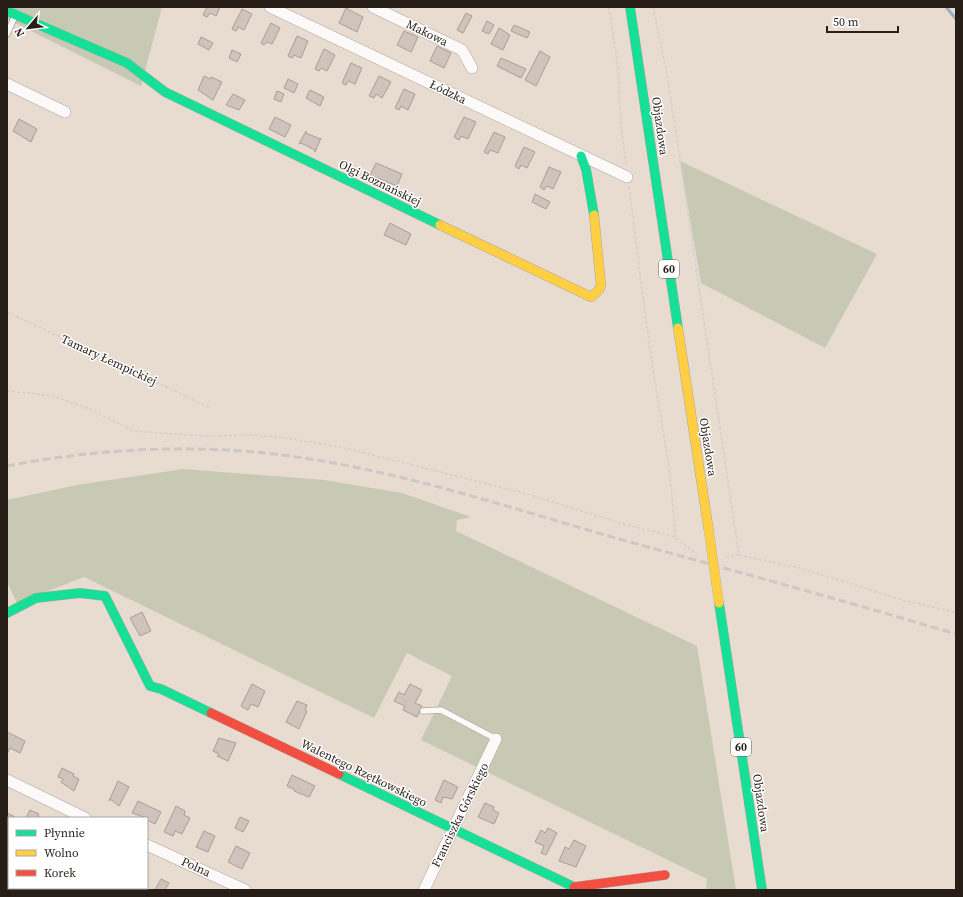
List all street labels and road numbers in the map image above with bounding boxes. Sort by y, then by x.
street label: Makowa [403,16,451,50]
street label: Łódzka [427,76,470,108]
street label: Objazdowa [648,96,672,157]
street label: Olgi Boznańskiej [336,156,424,210]
road number: 60 [659,260,679,278]
street label: Tamary Łempickiej [59,331,159,389]
street label: Objazdowa [695,417,721,478]
street label: Walentego Rzętkowskiego [298,735,430,811]
road number: 60 [731,738,751,756]
street label: Franciszka Górskiego [428,760,492,870]
street label: Objazdowa [749,773,773,834]
street label: Polna [179,853,214,881]

